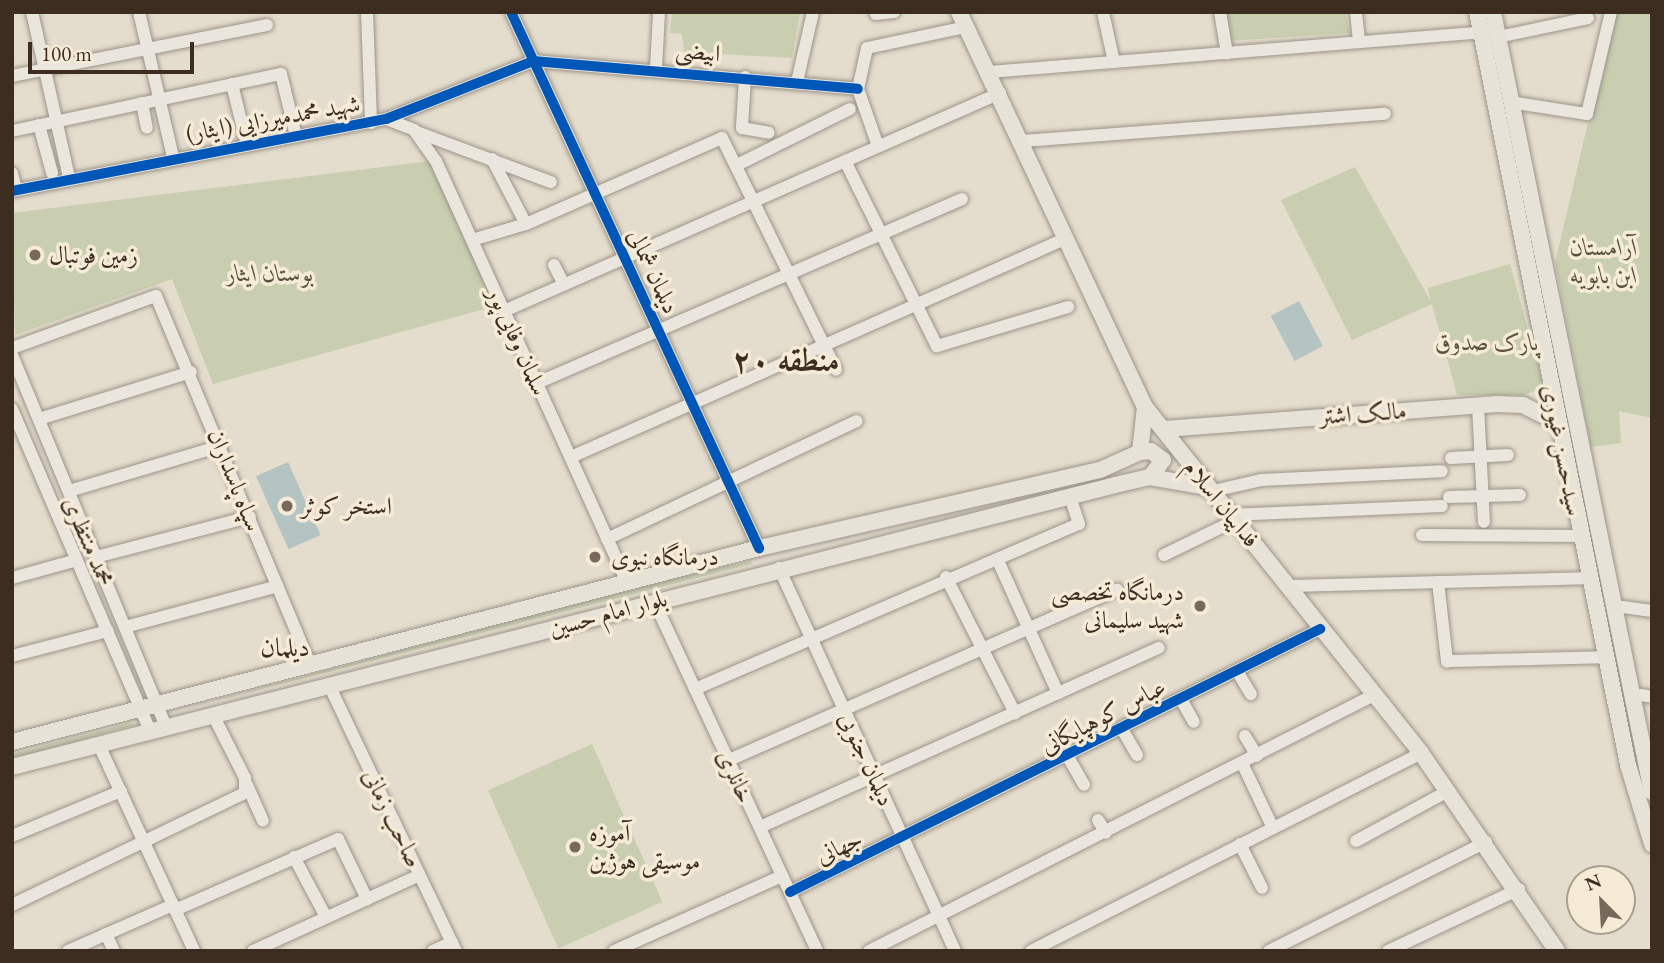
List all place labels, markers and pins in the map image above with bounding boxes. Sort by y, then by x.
place label: زمین فوتبال [49,241,138,269]
marker: زمین فوتبال [27,247,43,263]
place label: استخر کوثر [301,492,392,520]
marker: استخر کوثر [279,498,295,514]
place label: درمانگاه نبوی [611,543,719,571]
marker: درمانگاه نبوی [585,547,605,567]
place label: درمانگاه تخصصی شهید سلیمانی [1051,578,1184,634]
marker: درمانگاه تخصصی شهید سلیمانی [1190,596,1210,616]
place label: آموزه موسیقی هوژین [589,819,700,875]
marker: آموزه موسیقی هوژین [567,839,583,855]

